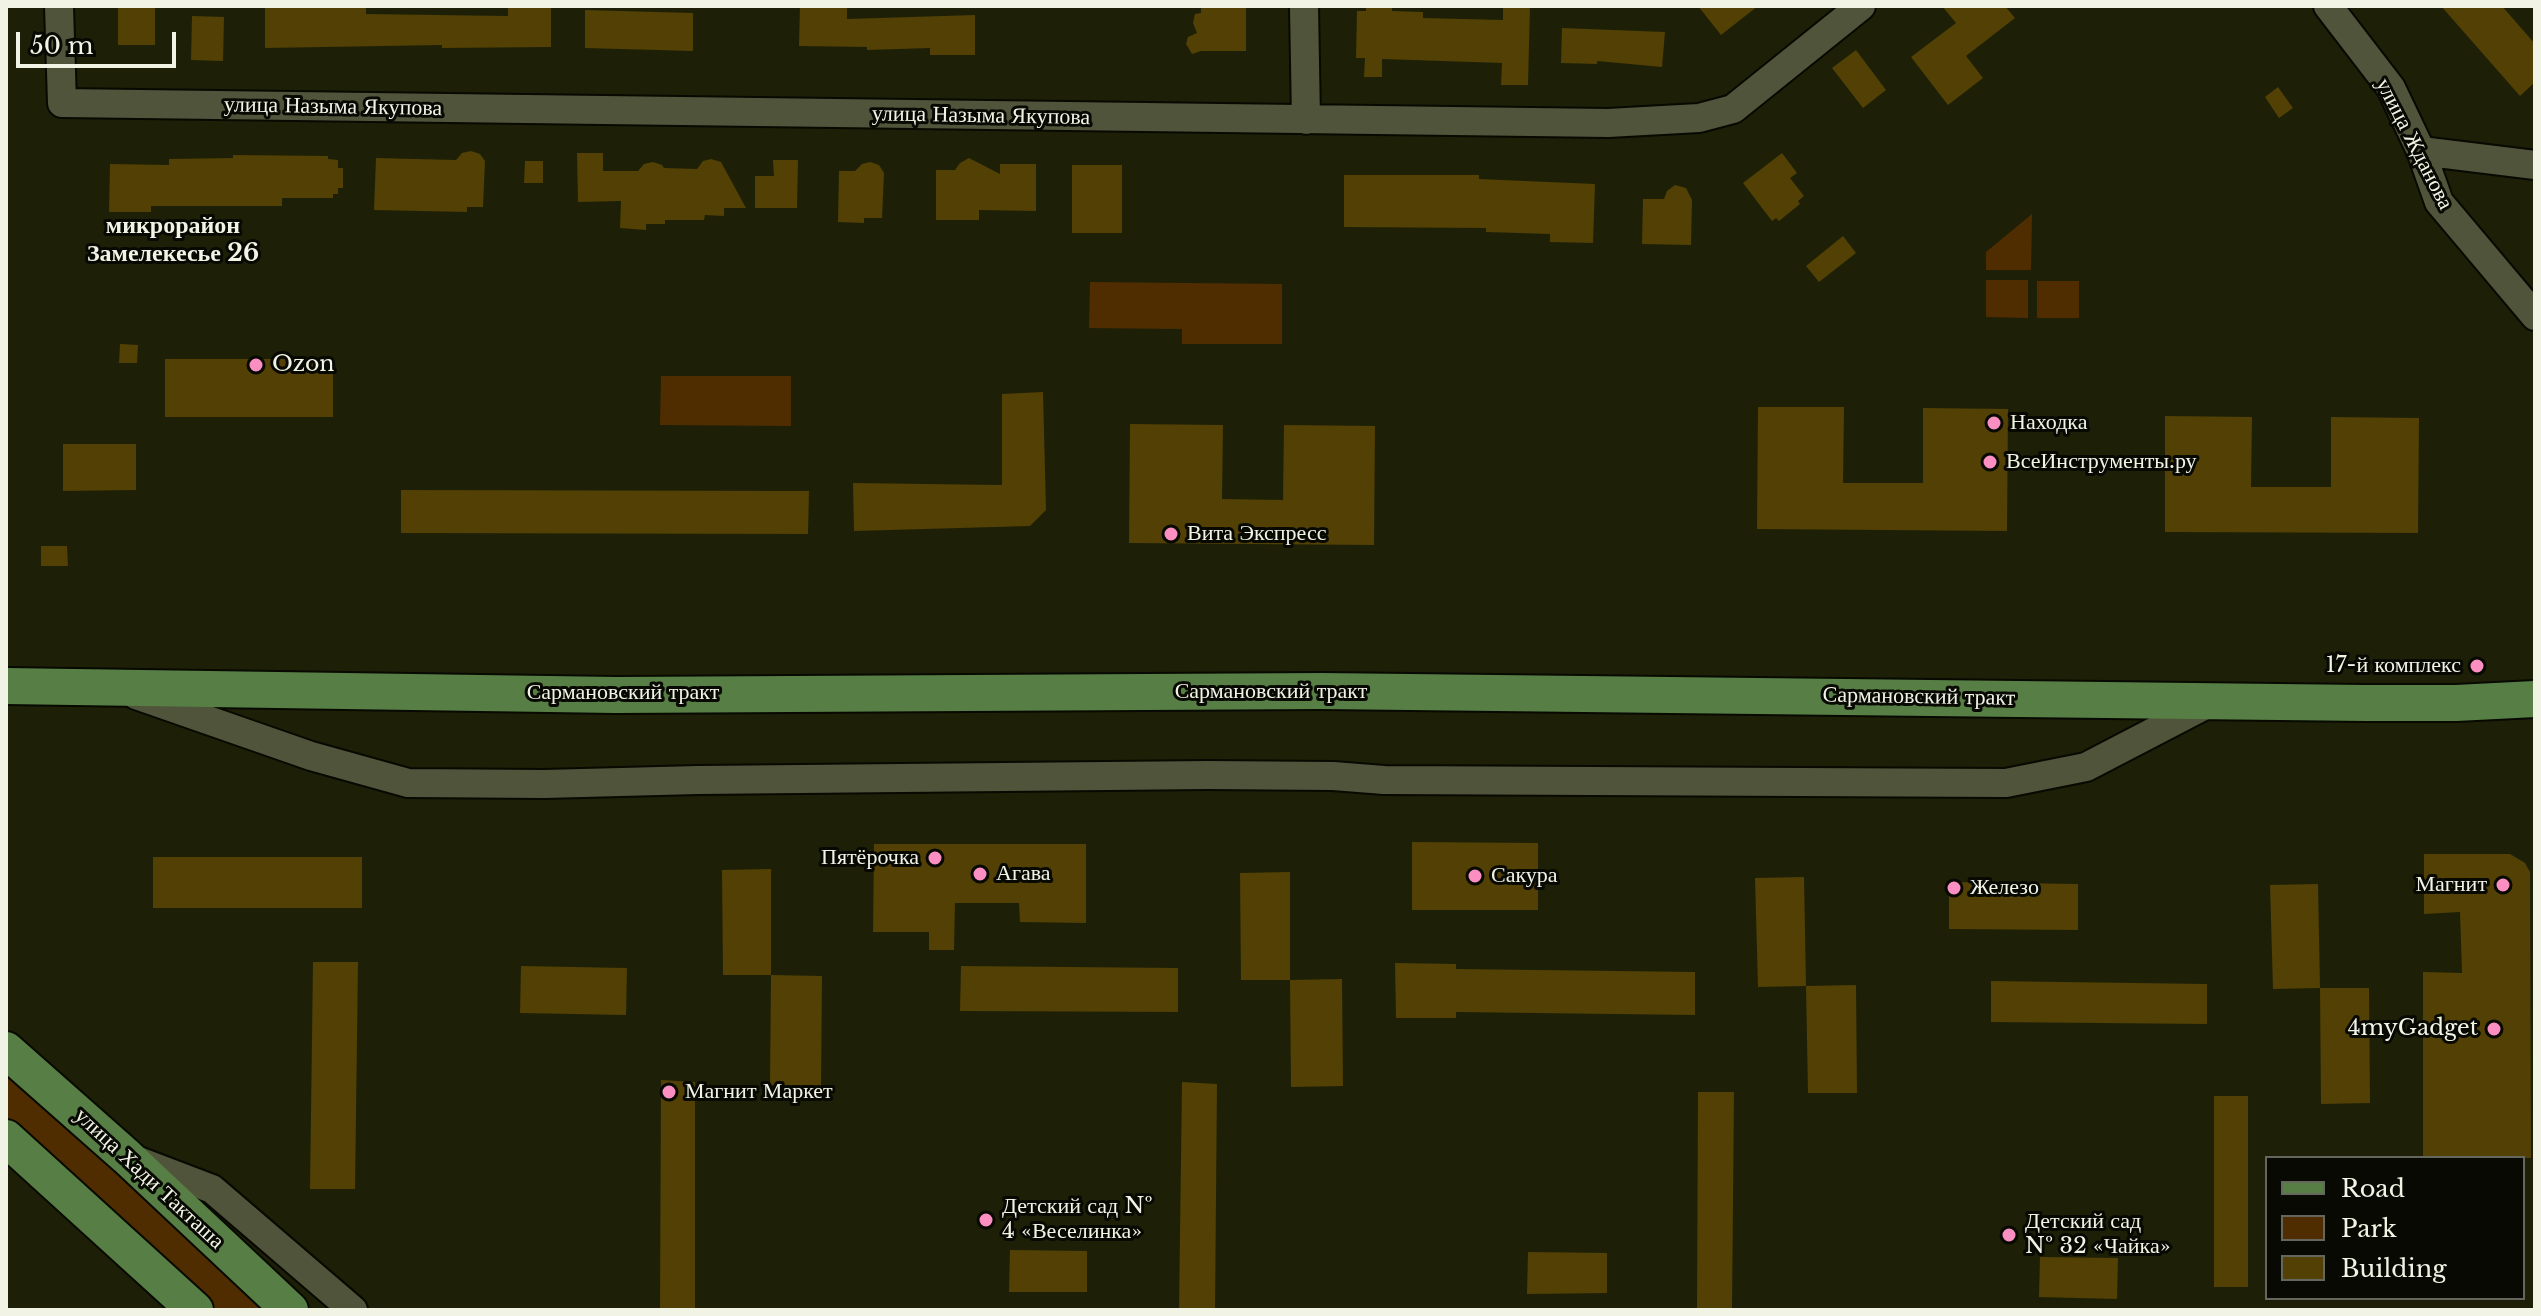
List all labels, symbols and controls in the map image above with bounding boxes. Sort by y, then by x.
scale bar [20,16,180,66]
text: 50 m [30,31,93,60]
street label: улица Жданова [2370,74,2458,214]
street label: улица Назыма Якупова [224,92,442,122]
street label: улица Назыма Якупова [872,101,1090,131]
district label: микрорайон Замелекесье 26 [87,212,259,268]
place label: Ozon [272,352,334,378]
marker: Ozon [247,356,265,374]
place label: Находка [2010,410,2087,436]
marker: Находка [1985,414,2003,432]
place label: ВсеИнструменты.ру [2006,449,2197,475]
marker: ВсеИнструменты.ру [1981,453,1999,471]
place label: Вита Экспресс [1187,521,1326,547]
marker: Вита Экспресс [1162,525,1180,543]
place label: 17-й комплекс [2326,653,2461,679]
marker: 17-й комплекс [2468,657,2486,675]
street label: Сармановский тракт [1175,679,1367,705]
street label: Сармановский тракт [527,680,719,706]
street label: Сармановский тракт [1822,682,2016,712]
place label: Пятёрочка [821,845,919,871]
marker: Пятёрочка [926,849,944,867]
place label: Агава [996,861,1051,887]
place label: Сакура [1491,863,1558,889]
marker: Агава [971,865,989,883]
marker: Сакура [1466,867,1484,885]
place label: Магнит [2415,872,2487,898]
place label: Железо [1970,875,2039,901]
marker: Магнит [2494,876,2512,894]
marker: Железо [1945,879,1963,897]
place label: 4myGadget [2348,1016,2478,1042]
marker: 4myGadget [2485,1020,2503,1038]
place label: Магнит Маркет [685,1079,833,1105]
marker: Магнит Маркет [660,1083,678,1101]
street label: улица Хади Такташа [69,1103,229,1255]
legend [2265,1156,2525,1300]
text: Road [2341,1174,2405,1203]
place label: Детский сад № 4 «Веселинка» [1002,1194,1153,1246]
place label: Детский сад № 32 «Чайка» [2025,1209,2170,1260]
marker: Детский сад № 4 «Веселинка» [977,1211,995,1229]
text: Park [2341,1214,2397,1243]
marker: Детский сад № 32 «Чайка» [2000,1226,2018,1244]
text: Building [2341,1254,2447,1283]

